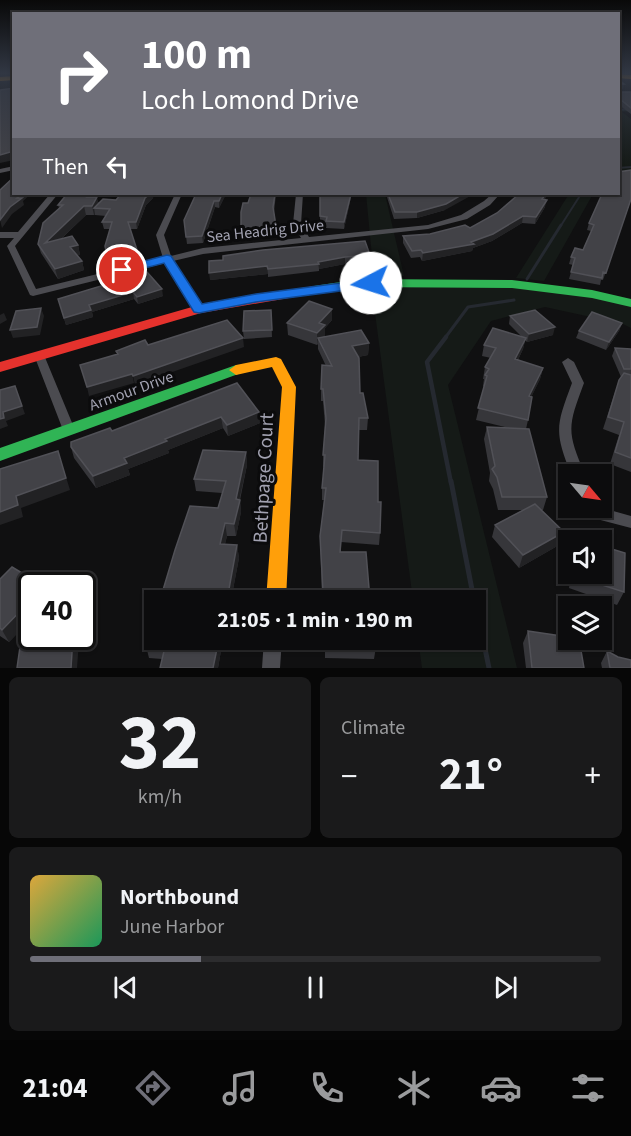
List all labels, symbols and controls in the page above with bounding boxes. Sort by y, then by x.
text: 100 m [141,25,252,85]
icon: right [42,36,120,114]
text: Loch Lomond Drive [141,81,359,120]
icon: left [101,150,134,183]
text: Then [42,151,89,183]
street label: Sea Headrig Drive [205,214,325,248]
pin [96,244,147,295]
position arrow [339,251,403,315]
icon: arrive [105,253,138,286]
street label: Armour Drive [86,365,177,416]
street label: Bethpage Court [247,412,281,544]
north arrow [558,464,612,518]
map controls [558,464,612,650]
button: sound [558,530,612,584]
speed limit sign: 40 [18,572,96,650]
button: layers [558,596,612,650]
text: 21:05 · 1 min · 190 m [217,604,413,636]
text: 32 [119,688,201,799]
text: Climate [341,714,405,742]
text: 21° [439,743,503,807]
text: − [341,753,357,800]
text: + [585,753,601,800]
text: km/h [138,783,182,811]
text: Northbound [120,881,239,913]
text: June Harbor [120,913,224,941]
icon: previous [109,971,142,1004]
icon: pause [299,971,332,1004]
icon: next [489,971,522,1004]
icon: directions [132,1067,174,1109]
icon: music [219,1067,261,1109]
icon: phone [306,1067,348,1109]
icon: climate [393,1067,435,1109]
icon: car [480,1067,522,1109]
icon: filters [567,1067,609,1109]
text: 21:04 [22,1069,88,1108]

